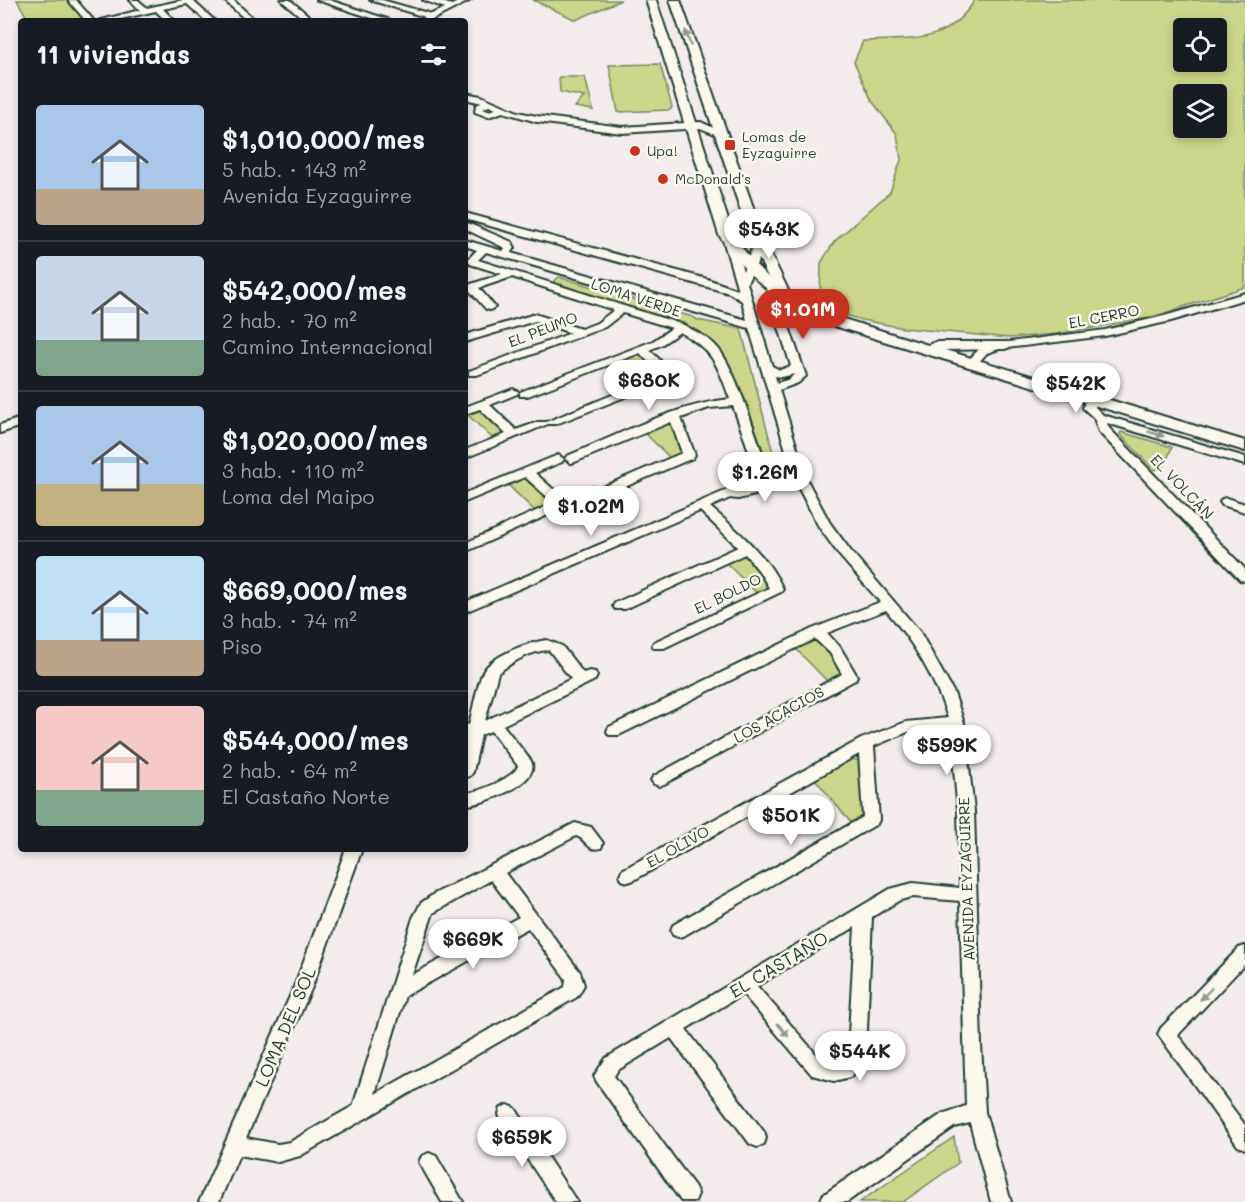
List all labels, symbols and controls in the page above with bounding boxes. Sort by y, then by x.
map controls [1173,18,1227,138]
button: locate [1173,18,1227,72]
one-way arrow [682,29,692,47]
text: 11 viviendas [36,37,190,71]
icon: filters [417,38,450,71]
button: layers [1173,84,1227,138]
text: $1,010,000/mes [222,122,425,156]
place label: Lomas de Eyzaguirre [742,127,817,162]
icon: home [84,129,156,201]
marker: Lomas de Eyzaguirre [723,138,737,152]
place label: Upa! [647,141,677,160]
marker: Upa! [628,144,642,158]
text: 5 hab. · 143 m² [222,156,366,182]
place label: McDonald's [675,169,751,188]
marker: McDonald's [656,172,670,186]
text: Avenida Eyzaguirre [222,182,412,208]
pin: $543K [727,209,811,260]
text: $543K [738,215,800,241]
text: $542,000/mes [222,273,407,307]
street label: LOMA VERDE [589,273,684,321]
icon: home [84,280,156,352]
pin: $1.01M [754,289,852,340]
text: $1.01M [770,295,836,321]
street label: EL CERRO [1067,299,1141,333]
text: 2 hab. · 70 m² [222,307,357,333]
street label: EL PEUMO [505,307,580,351]
text: Camino Internacional [222,333,433,359]
pin: $680K [607,360,691,411]
pin: $542K [1034,363,1118,414]
text: $680K [618,366,680,392]
text: $542K [1045,369,1107,395]
text: $1,020,000/mes [222,423,428,457]
icon: home [84,430,156,502]
one-way arrow [1147,430,1165,439]
street label: EL VOLCÁN [1147,450,1219,523]
pin: $1.26M [716,452,814,503]
text: 3 hab. · 110 m² [222,457,364,483]
text: $1.26M [732,458,798,484]
text: Loma del Maipo [222,483,374,509]
pin: $1.02M [542,486,640,537]
text: $1.02M [557,492,625,518]
street label: EL BOLDO [691,568,765,618]
text: $669,000/mes [222,573,408,607]
icon: home [84,580,156,652]
text: 3 hab. · 74 m² [222,607,357,633]
text: Piso [222,633,262,659]
street label: LOS ACACIOS [730,681,827,747]
text: $544,000/mes [222,723,409,757]
pin: $599K [905,725,989,776]
icon: home [84,730,156,802]
text: $599K [916,731,978,757]
text: 2 hab. · 64 m² [222,757,357,783]
text: El Castaño Norte [222,783,390,809]
pin: $501K [749,795,833,846]
street label: AVENIDA EYZAGUIRRE [953,796,979,961]
text: $501K [762,801,820,827]
street label: EL OLIVO [642,821,713,872]
pin: $669K [431,919,515,970]
text: $669K [442,925,504,951]
street label: EL CASTAÑO [725,925,832,1003]
street label: LOMA DEL SOL [249,963,321,1090]
one-way arrow [1199,986,1213,1001]
one-way arrow [776,1022,789,1037]
pin: $544K [818,1031,902,1082]
text: $544K [829,1037,891,1063]
pin: $659K [480,1117,564,1168]
text: $659K [491,1123,553,1149]

